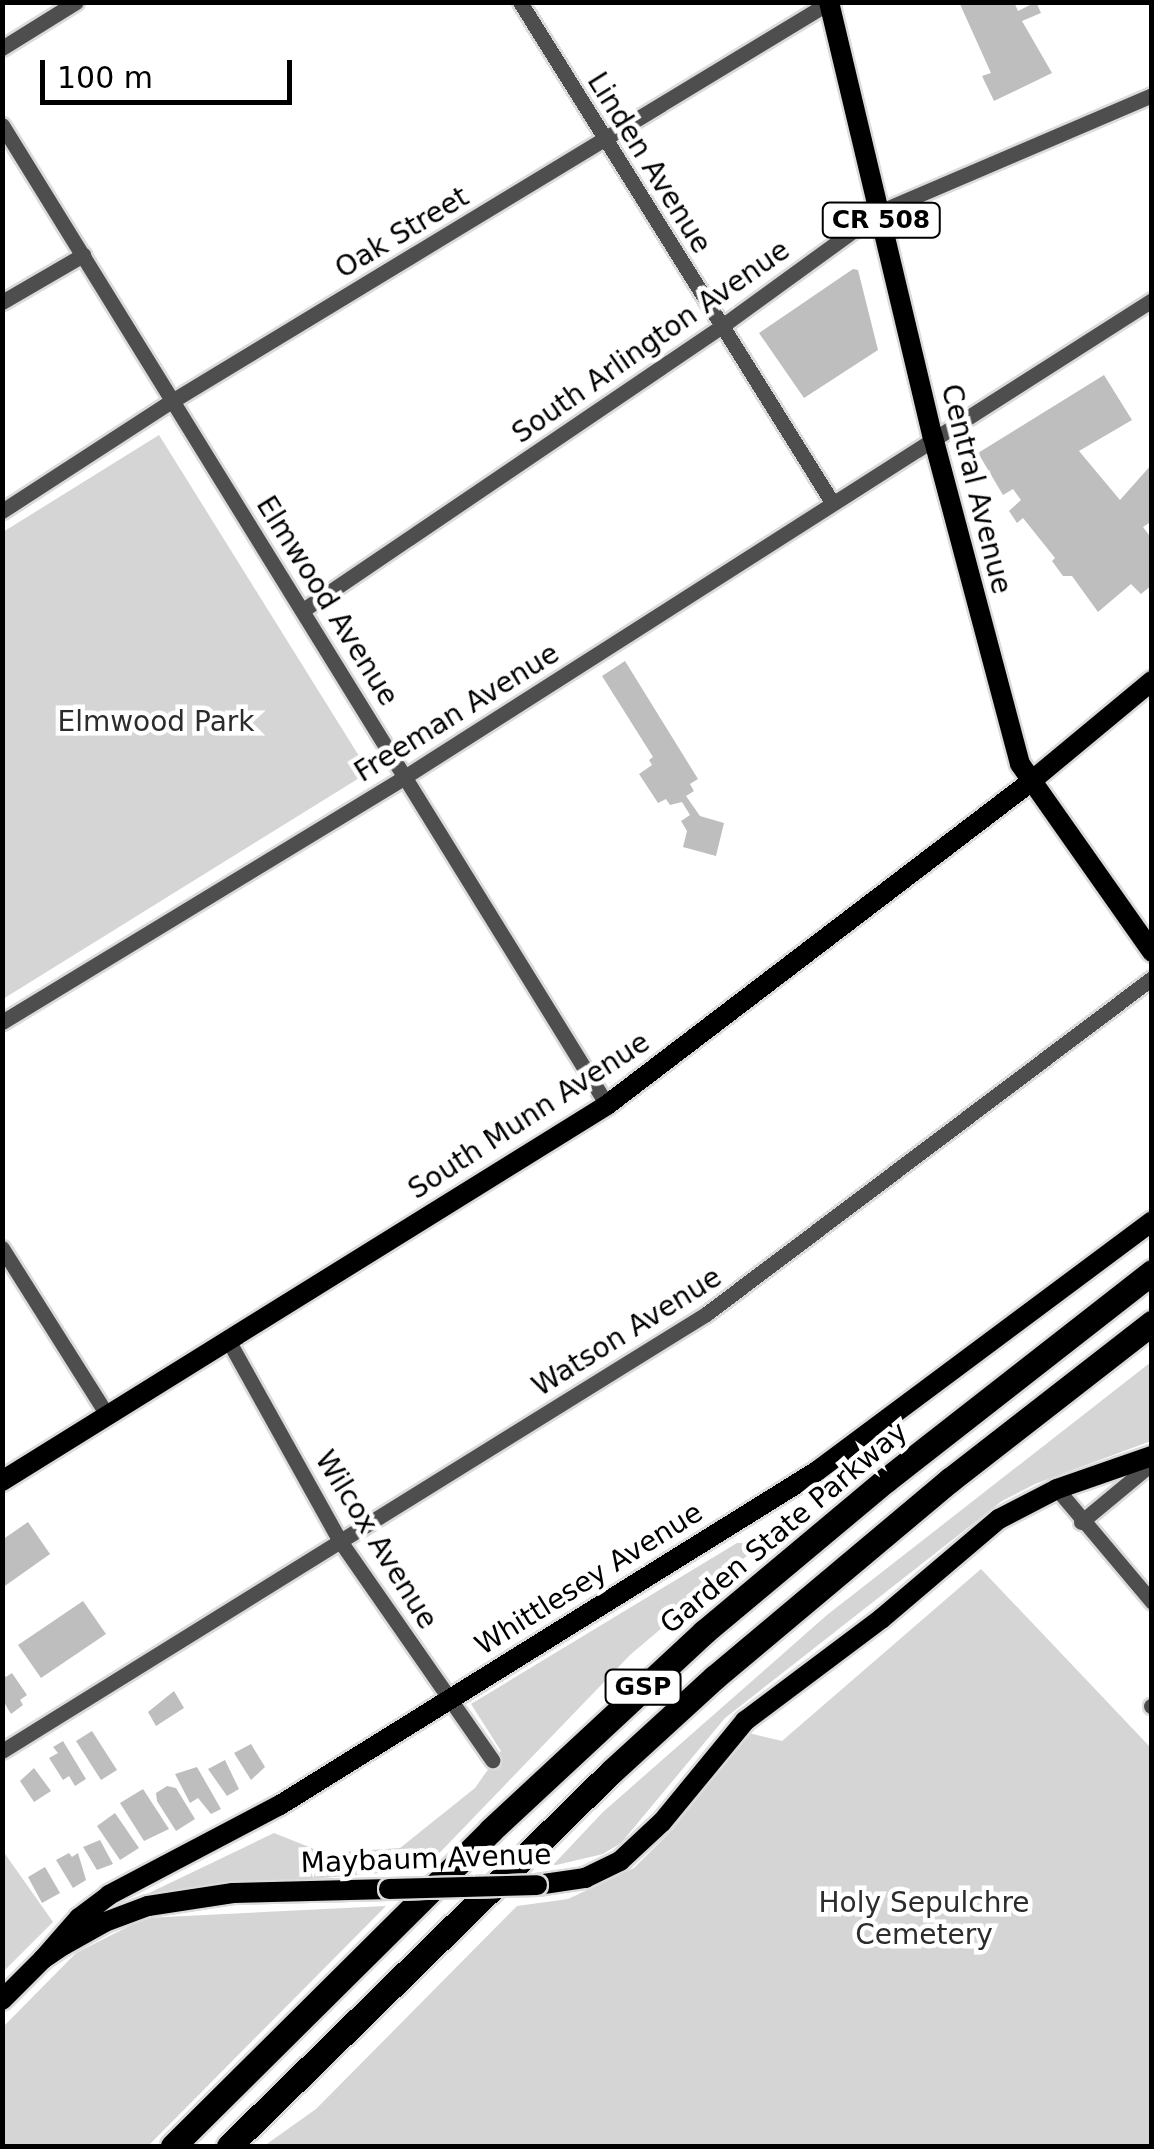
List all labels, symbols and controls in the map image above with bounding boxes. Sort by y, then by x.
scale bar [45,40,298,102]
text: 100 m [57,60,153,95]
street label: Linden Avenue [580,66,718,260]
street label: Oak Street [329,180,475,286]
road number: CR 508 [821,200,941,240]
street label: South Arlington Avenue [506,233,796,451]
street label: Central Avenue [934,381,1018,597]
street label: Elmwood Avenue [249,490,405,712]
street label: Freeman Avenue [349,637,565,789]
park label: Elmwood Park [57,705,255,739]
street label: South Munn Avenue [402,1025,656,1207]
street label: Watson Avenue [526,1260,728,1404]
street label: Garden State Parkway [654,1415,914,1641]
street label: Wilcox Avenue [308,1445,444,1635]
street label: Whittlesey Avenue [469,1495,709,1663]
road number: GSP [603,1667,683,1707]
street label: Maybaum Avenue [300,1838,552,1880]
park label: Holy Sepulchre Cemetery [819,1886,1029,1952]

